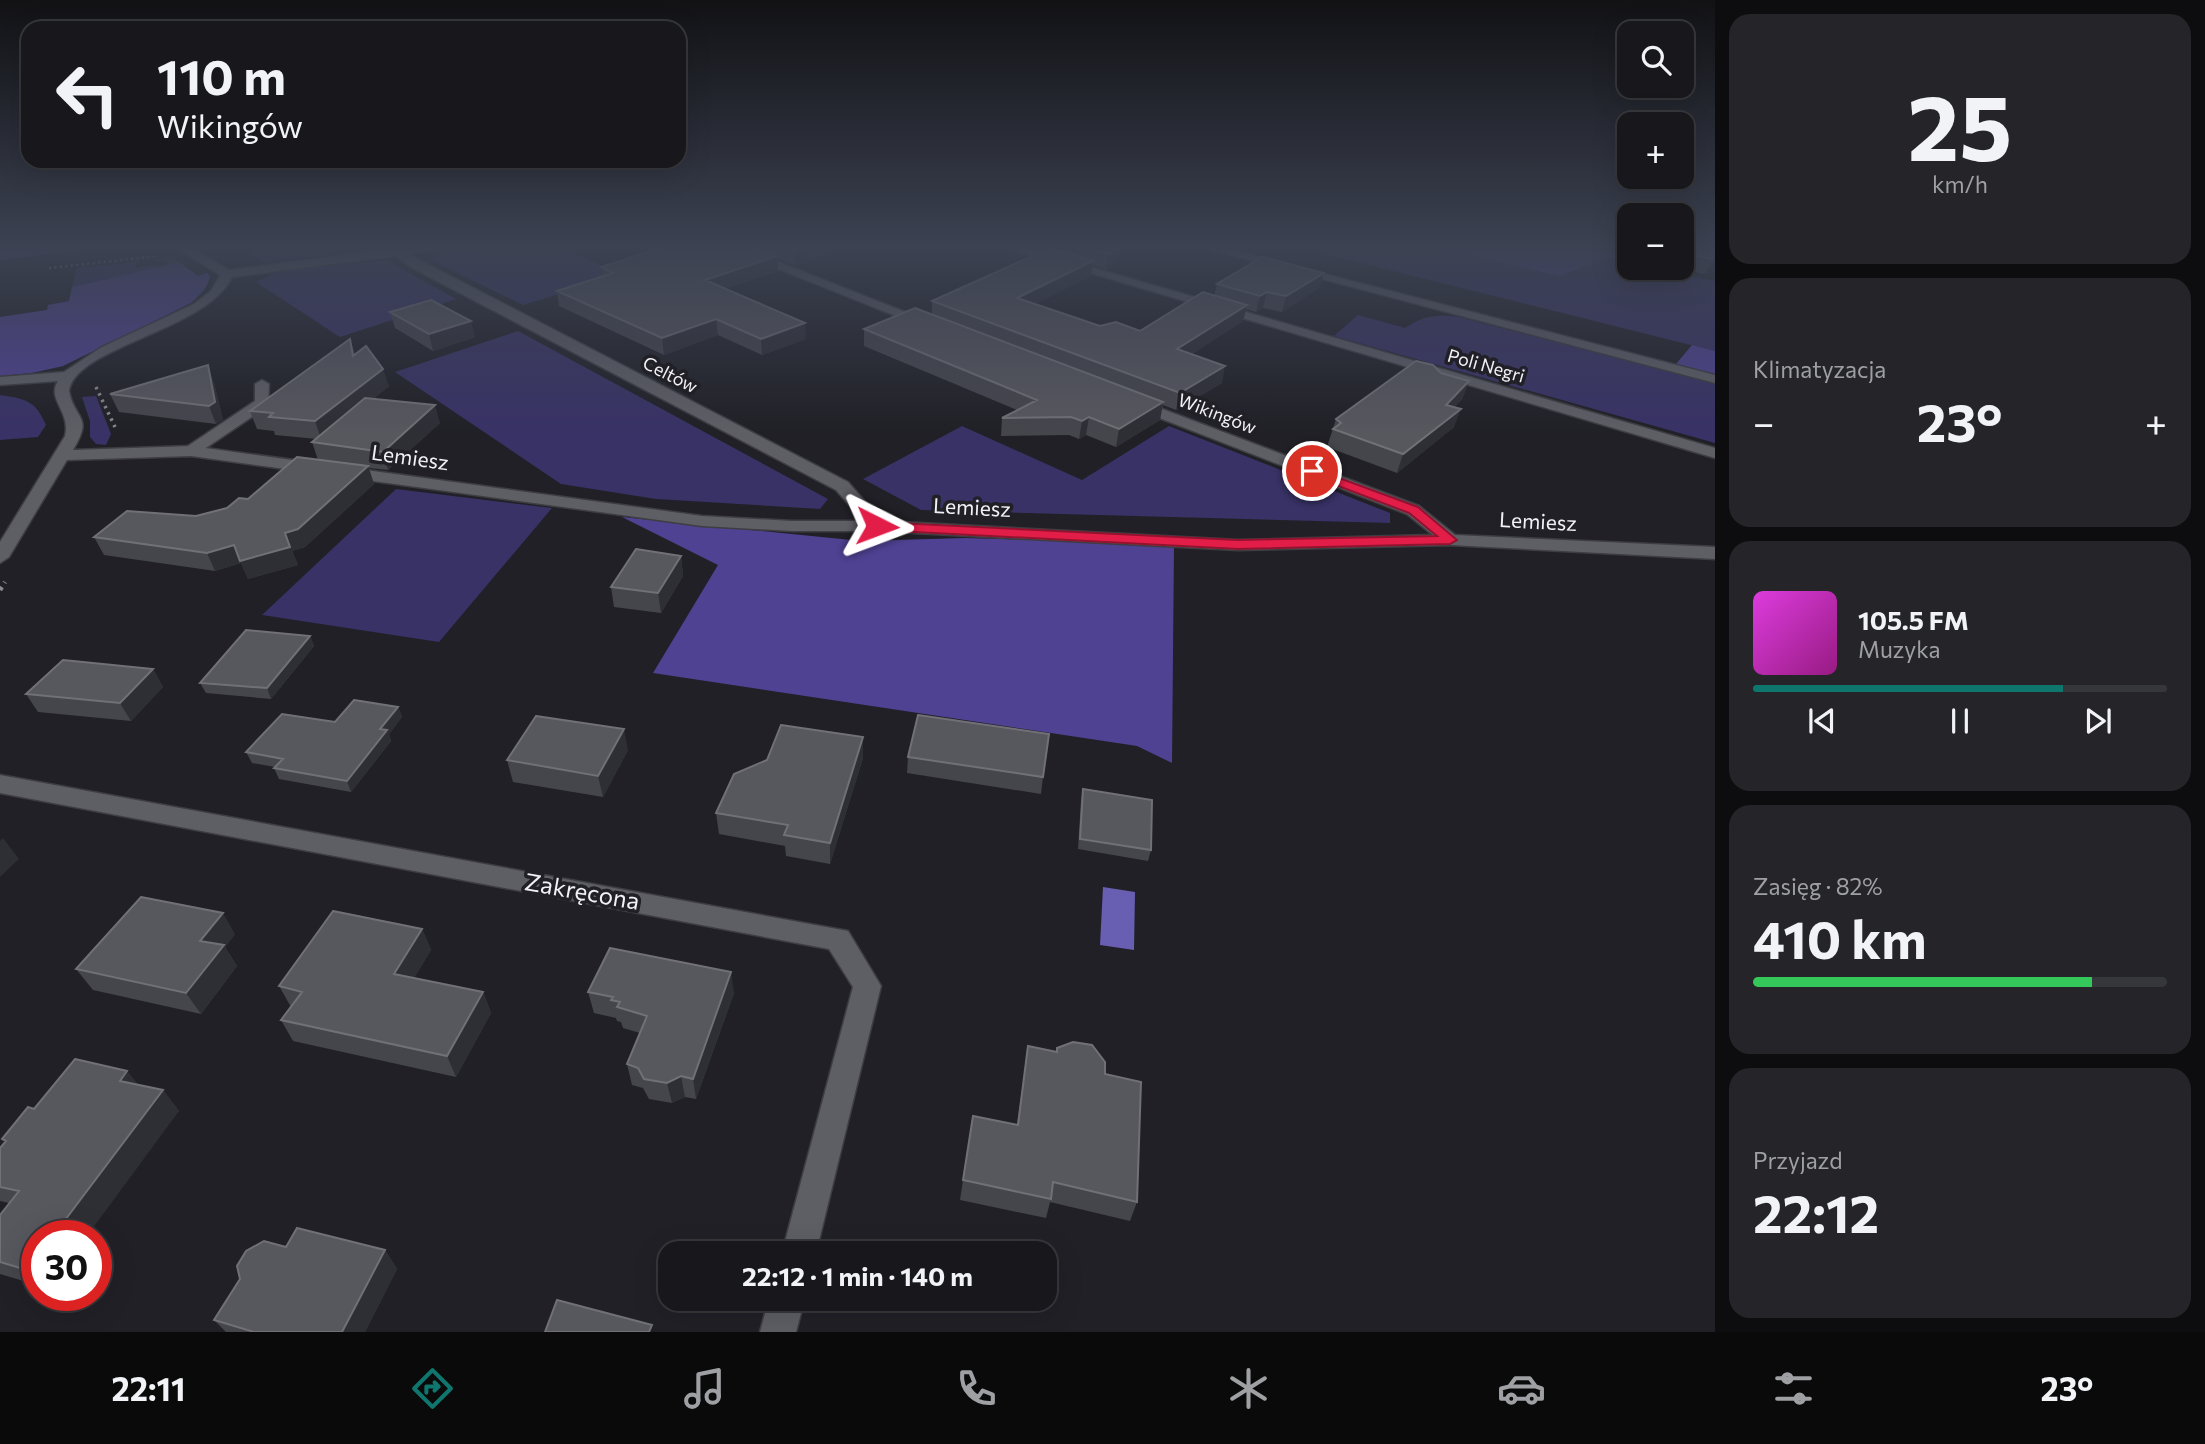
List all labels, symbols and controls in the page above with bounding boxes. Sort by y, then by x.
map controls [1617,21,1694,280]
button: search [1617,21,1694,98]
text: 110 m [157,45,286,105]
icon: left [42,49,133,140]
text: 25 [1908,68,2012,180]
text: Wikingów [157,105,303,145]
button: + [1617,112,1694,189]
text: km/h [1932,170,1988,198]
button: − [1617,203,1694,280]
street label: Poli Negri [1445,344,1527,387]
street label: Celtów [639,351,702,397]
text: Klimatyzacja [1753,355,1886,383]
street label: Wikingów [1175,388,1260,438]
text: 23° [1917,389,2003,453]
text: − [1753,398,1775,445]
text: + [2145,398,2167,445]
street label: Lemiesz [370,439,451,474]
pin [1282,441,1342,501]
icon: arrive [1293,452,1331,490]
position arrow [840,489,914,563]
street label: Lemiesz [933,492,1012,521]
street label: Lemiesz [1499,506,1578,535]
text: 105.5 FM [1858,604,1969,635]
text: Muzyka [1858,635,1941,663]
icon: previous [1803,702,1841,740]
icon: pause [1941,702,1979,740]
icon: next [2079,702,2117,740]
street label: Zakręcona [523,866,642,915]
text: Zasięg · 82% [1753,872,1883,900]
text: 410 km [1753,906,1927,970]
text: Przyjazd [1753,1146,1843,1174]
text: 22:12 [1753,1180,1879,1244]
speed limit sign: 30 [21,1220,112,1311]
text: 22:12 · 1 min · 140 m [742,1260,973,1291]
icon: directions [408,1364,457,1413]
icon: music [680,1364,729,1413]
icon: phone [952,1364,1001,1413]
icon: climate [1224,1364,1273,1413]
icon: car [1497,1364,1546,1413]
icon: filters [1769,1364,1818,1413]
text: 22:11 [112,1368,185,1408]
text: 23° [2041,1368,2093,1408]

